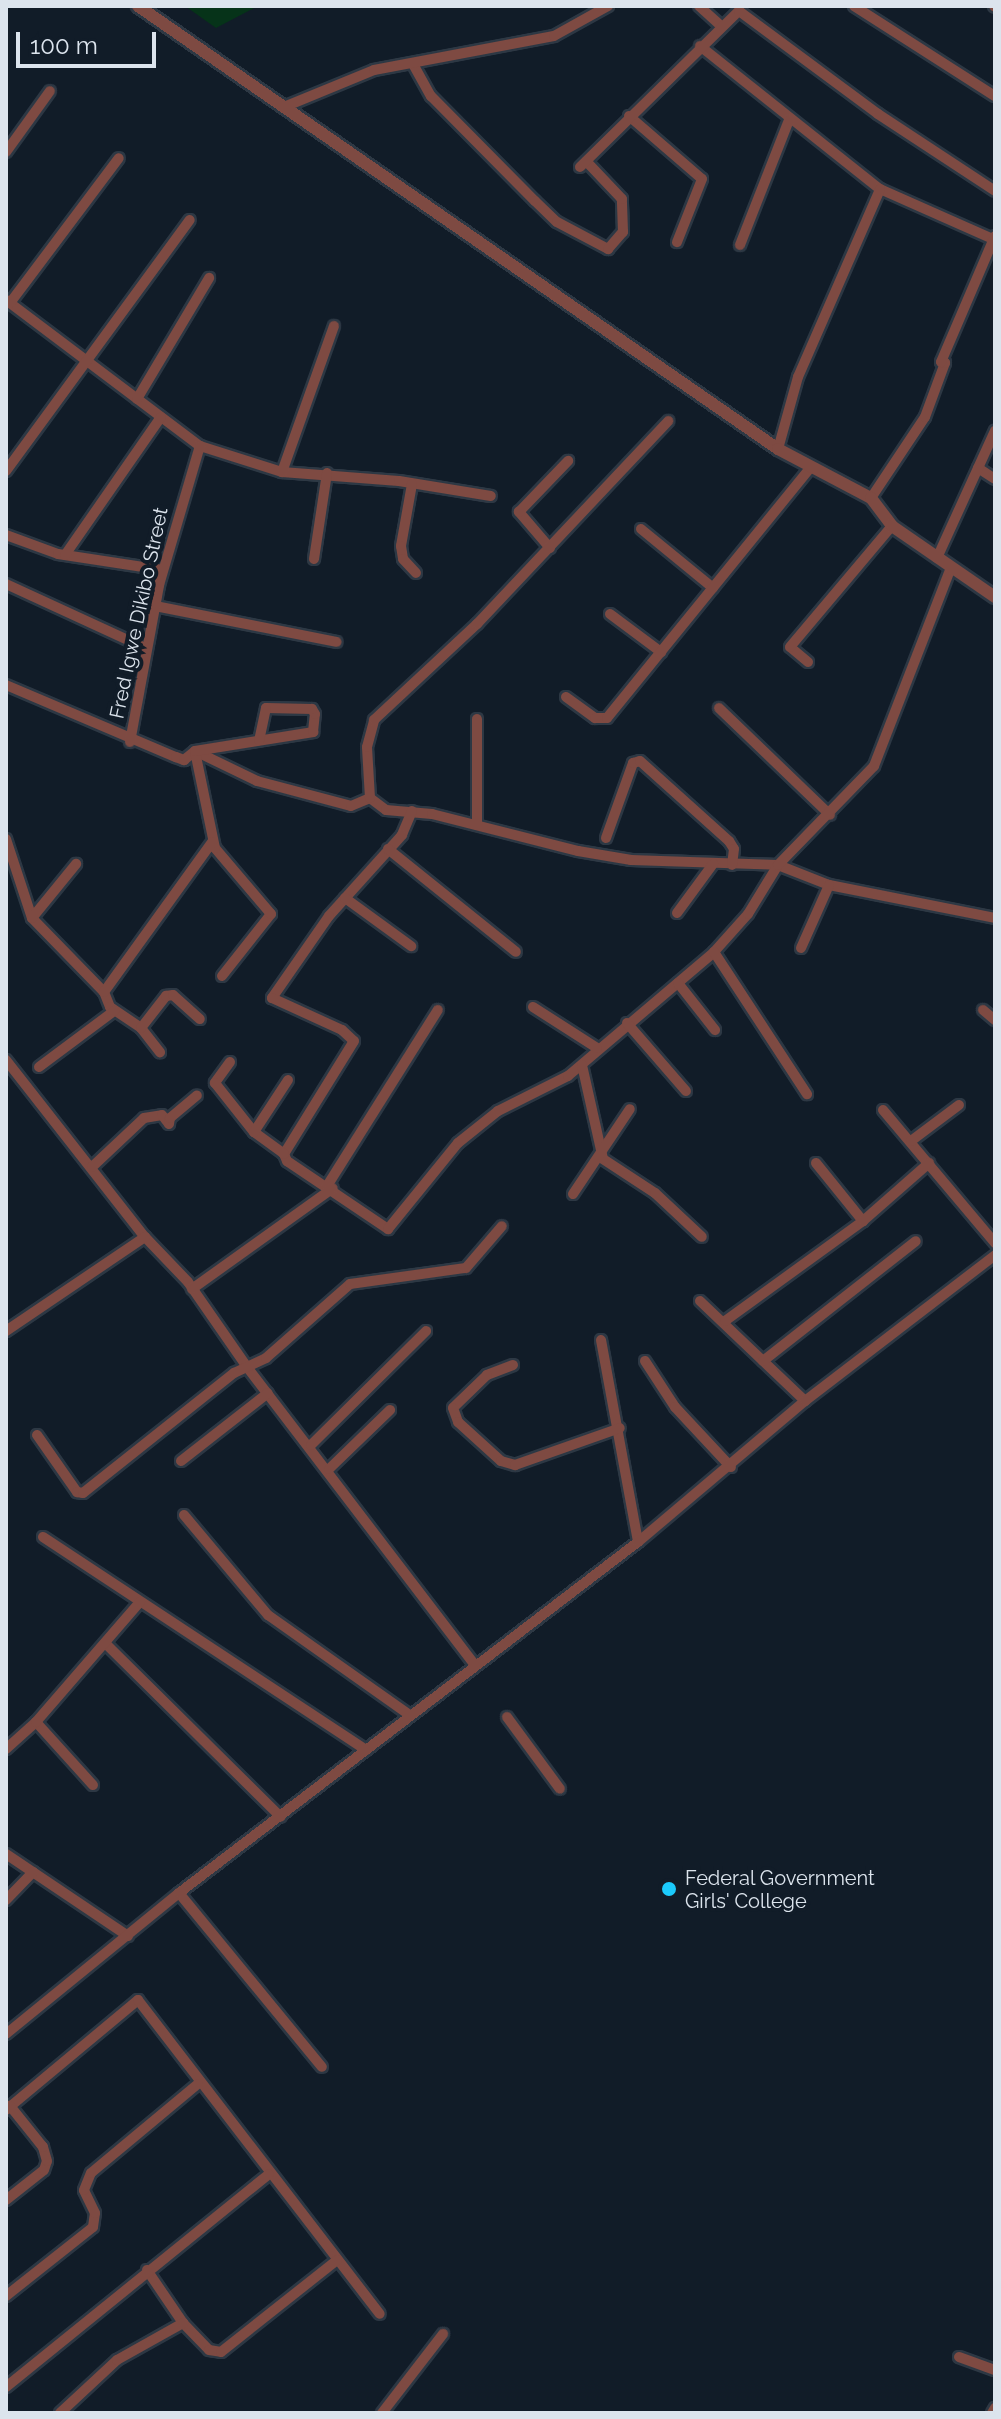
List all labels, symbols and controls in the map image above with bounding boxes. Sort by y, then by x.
scale bar [20,16,160,66]
text: 100 m [30,31,98,60]
street label: Fred Igwe Dikibo Street [105,505,173,721]
place label: Federal Government Girls' College [685,1866,875,1913]
marker: Federal Government Girls' College [660,1880,678,1898]

